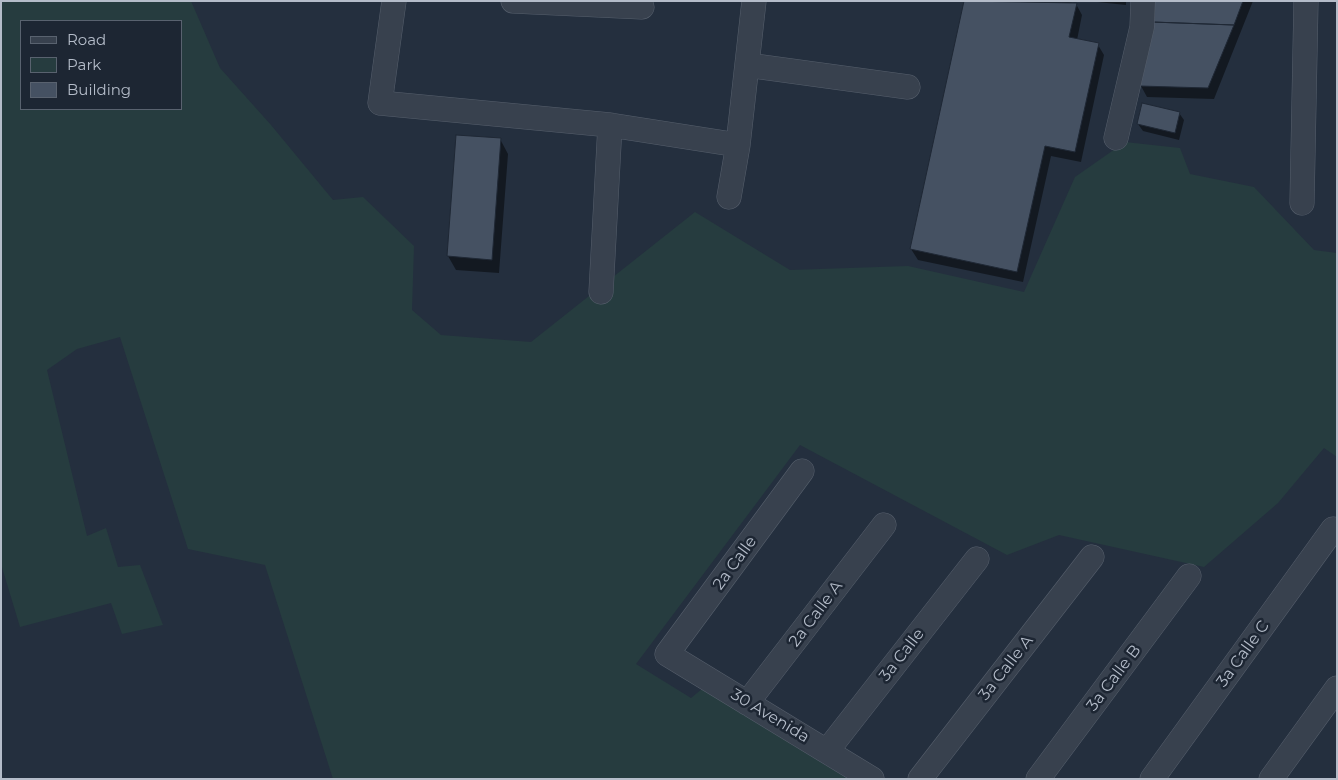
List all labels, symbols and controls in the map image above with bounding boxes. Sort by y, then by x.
legend [20,20,182,110]
text: Road [67,30,106,49]
text: Park [67,55,101,74]
text: Building [67,80,131,99]
street label: 2a Calle [709,532,761,594]
street label: 2a Calle A [785,577,847,651]
street label: 3a Calle C [1213,617,1273,691]
street label: 3a Calle [875,625,929,685]
street label: 3a Calle A [975,632,1037,704]
street label: 3a Calle B [1083,641,1145,715]
street label: 30 Avenida [727,685,813,747]

